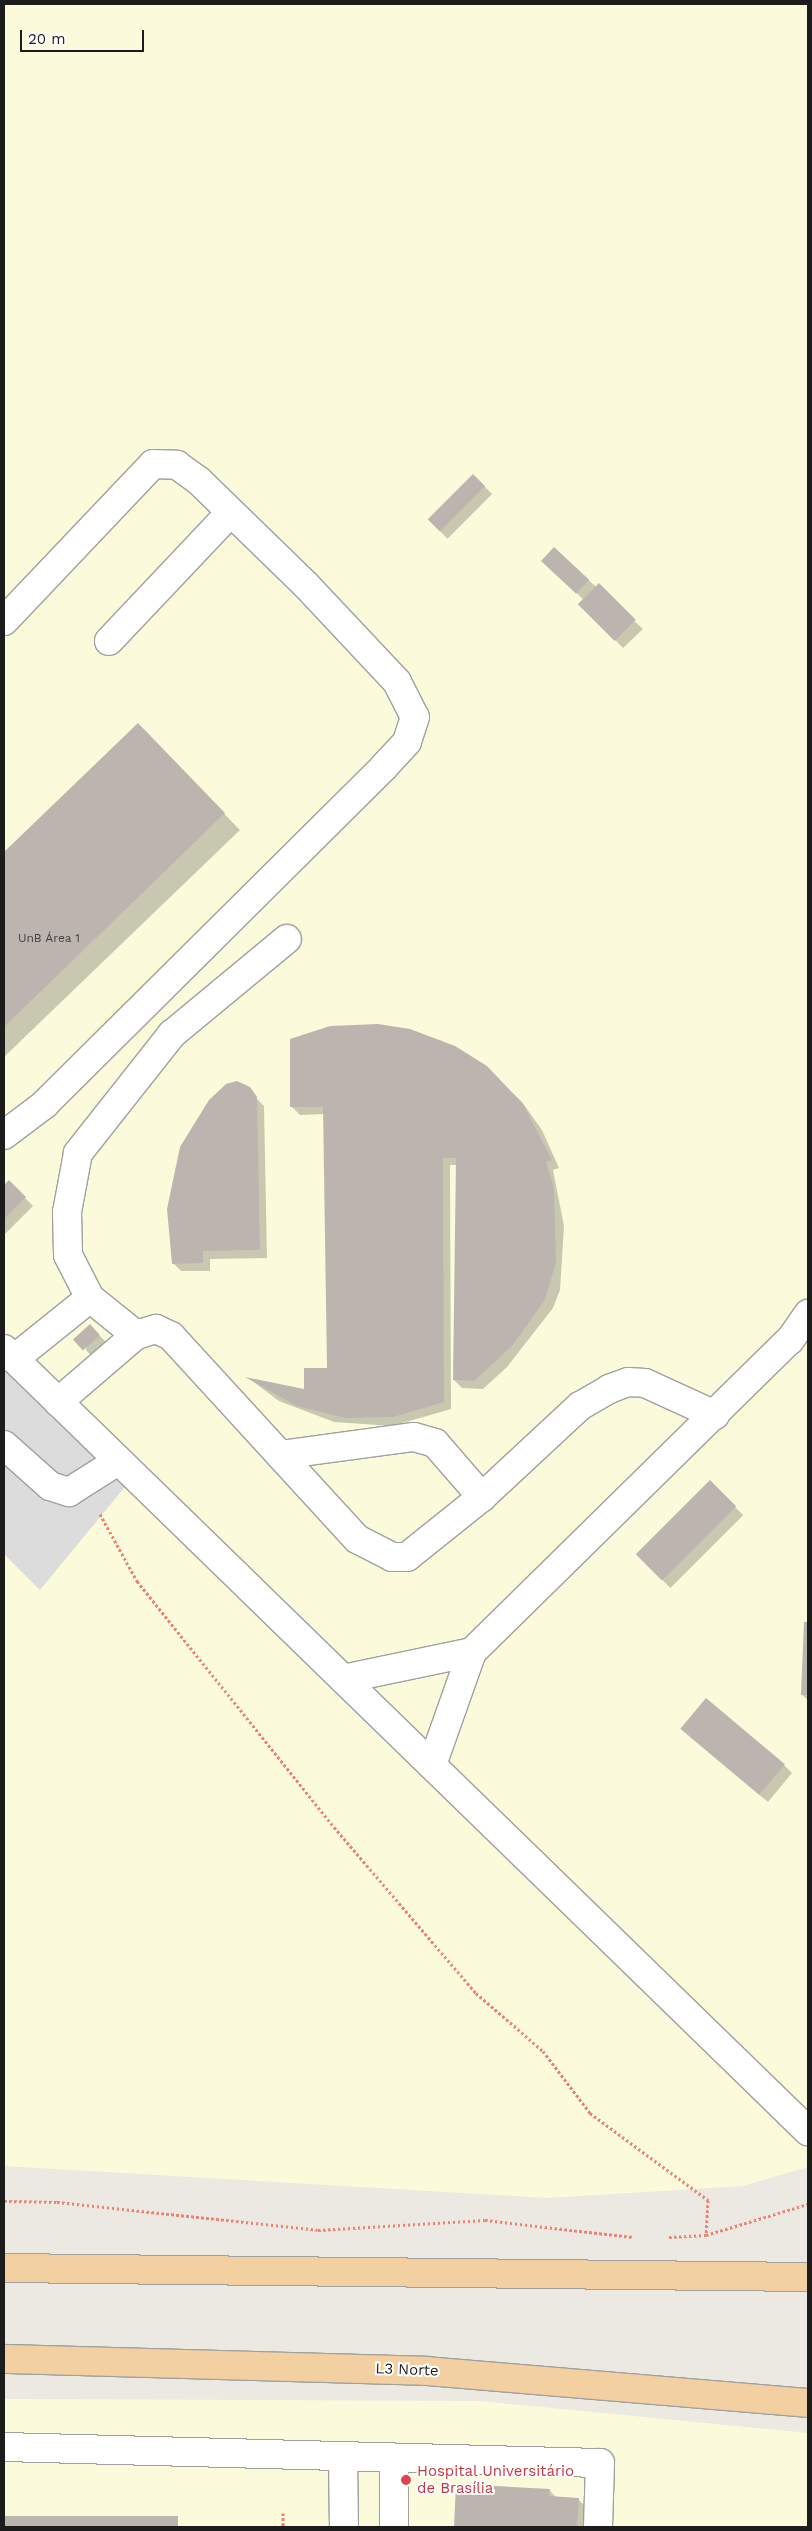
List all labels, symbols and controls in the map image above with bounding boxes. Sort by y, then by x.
scale bar [22,20,146,52]
text: 20 m [28,30,66,48]
house number: UnB Área 1 [18,932,80,946]
street label: L3 Norte [375,2360,439,2380]
place label: Hospital Universitário de Brasília [417,2462,575,2497]
marker: Hospital Universitário de Brasília [399,2473,413,2487]

